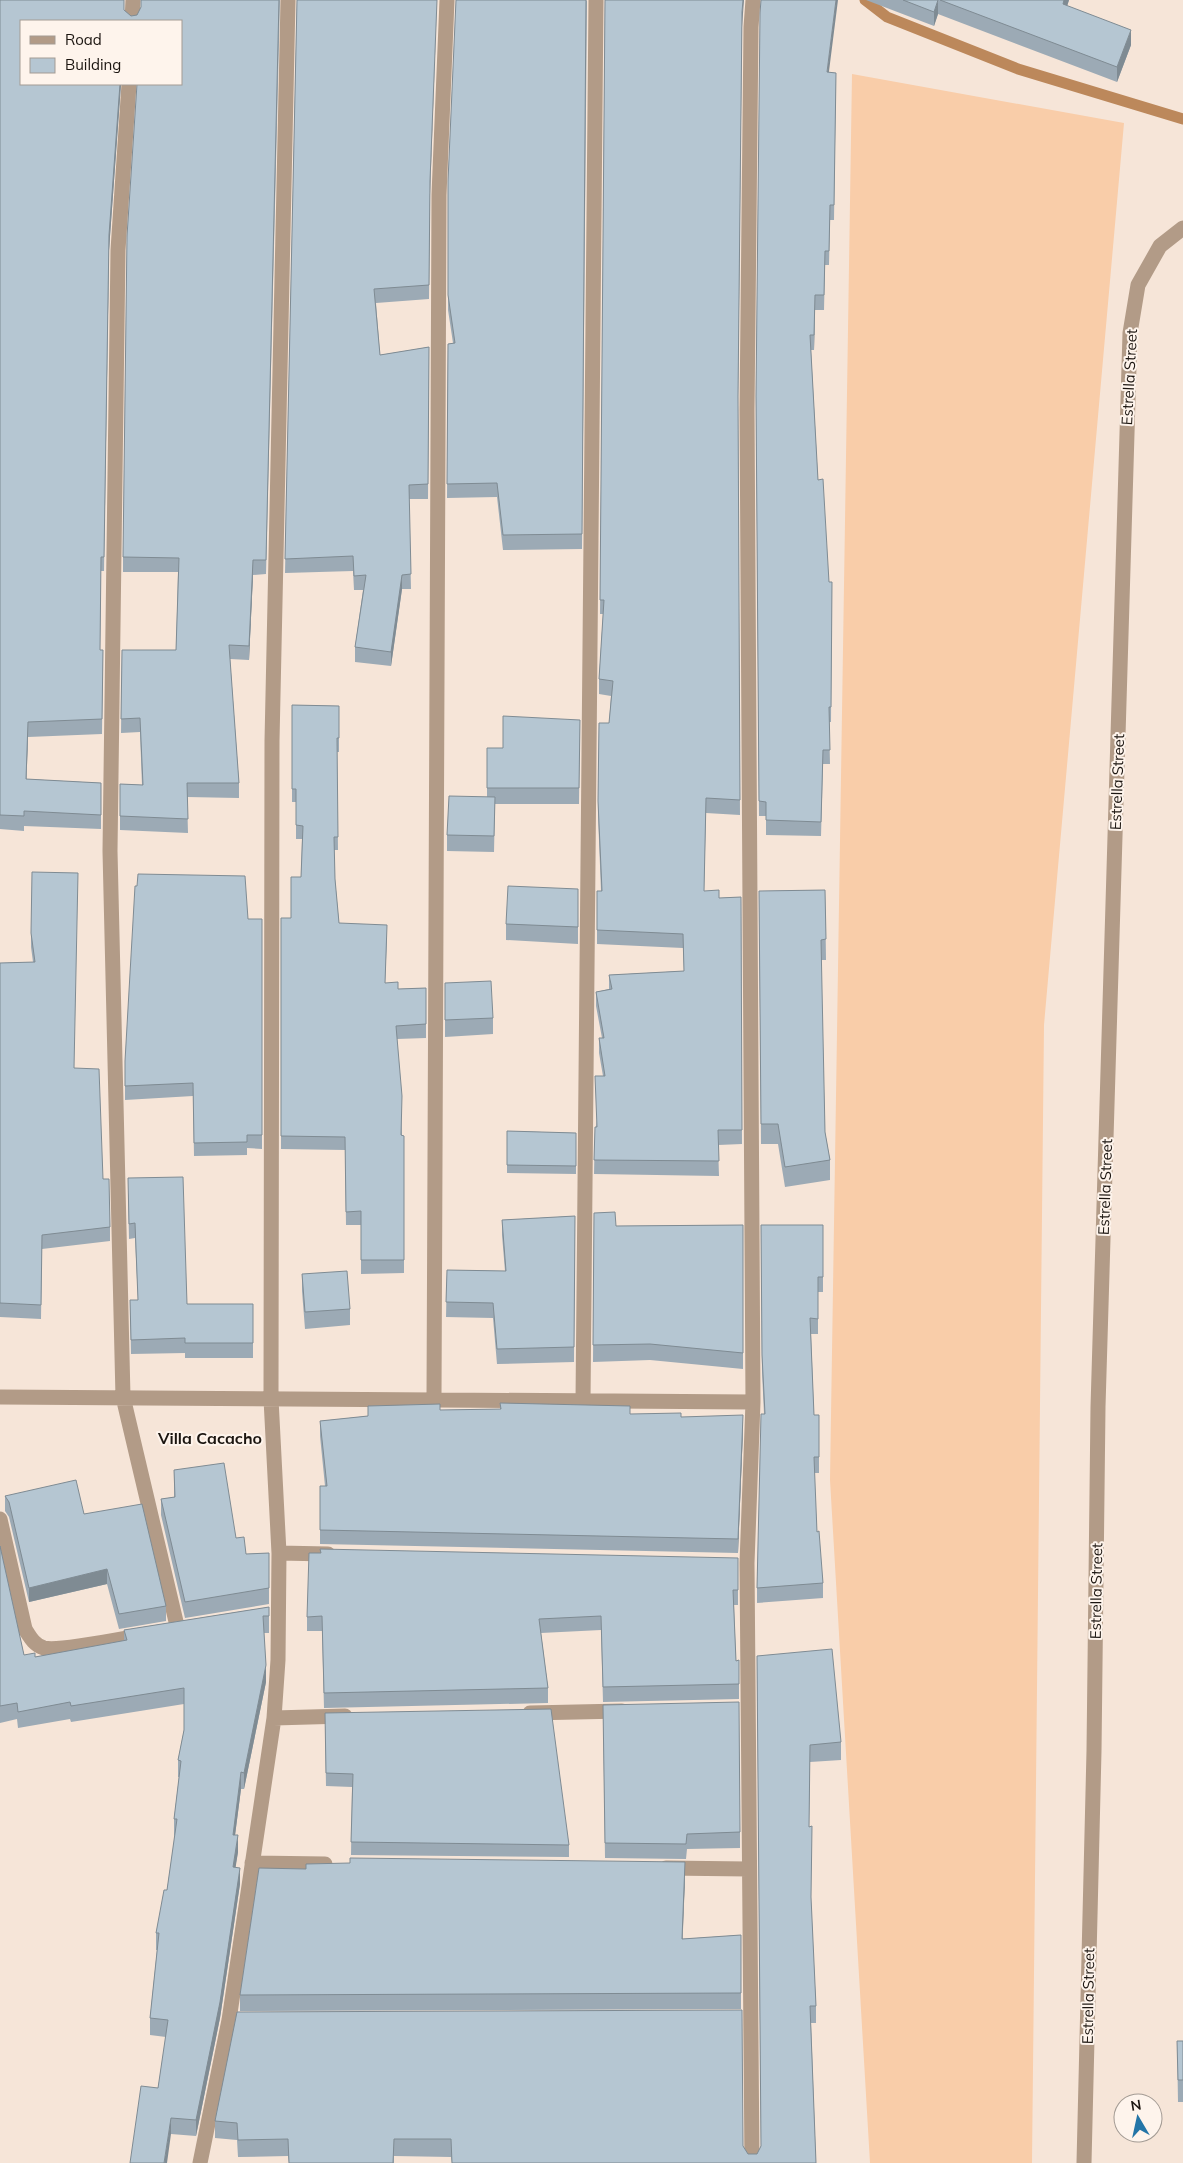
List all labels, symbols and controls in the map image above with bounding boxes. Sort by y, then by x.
legend [20,20,182,85]
text: Road [65,30,102,49]
text: Building [65,55,121,74]
street label: Estrella Street [1117,328,1141,426]
street label: Estrella Street [1106,734,1128,830]
street label: Estrella Street [1094,1139,1116,1235]
district label: Villa Cacacho [157,1428,262,1448]
street label: Estrella Street [1086,1543,1106,1639]
street label: Estrella Street [1078,1948,1098,2044]
north arrow [1113,2093,1163,2143]
text: N [1129,2095,1143,2115]

